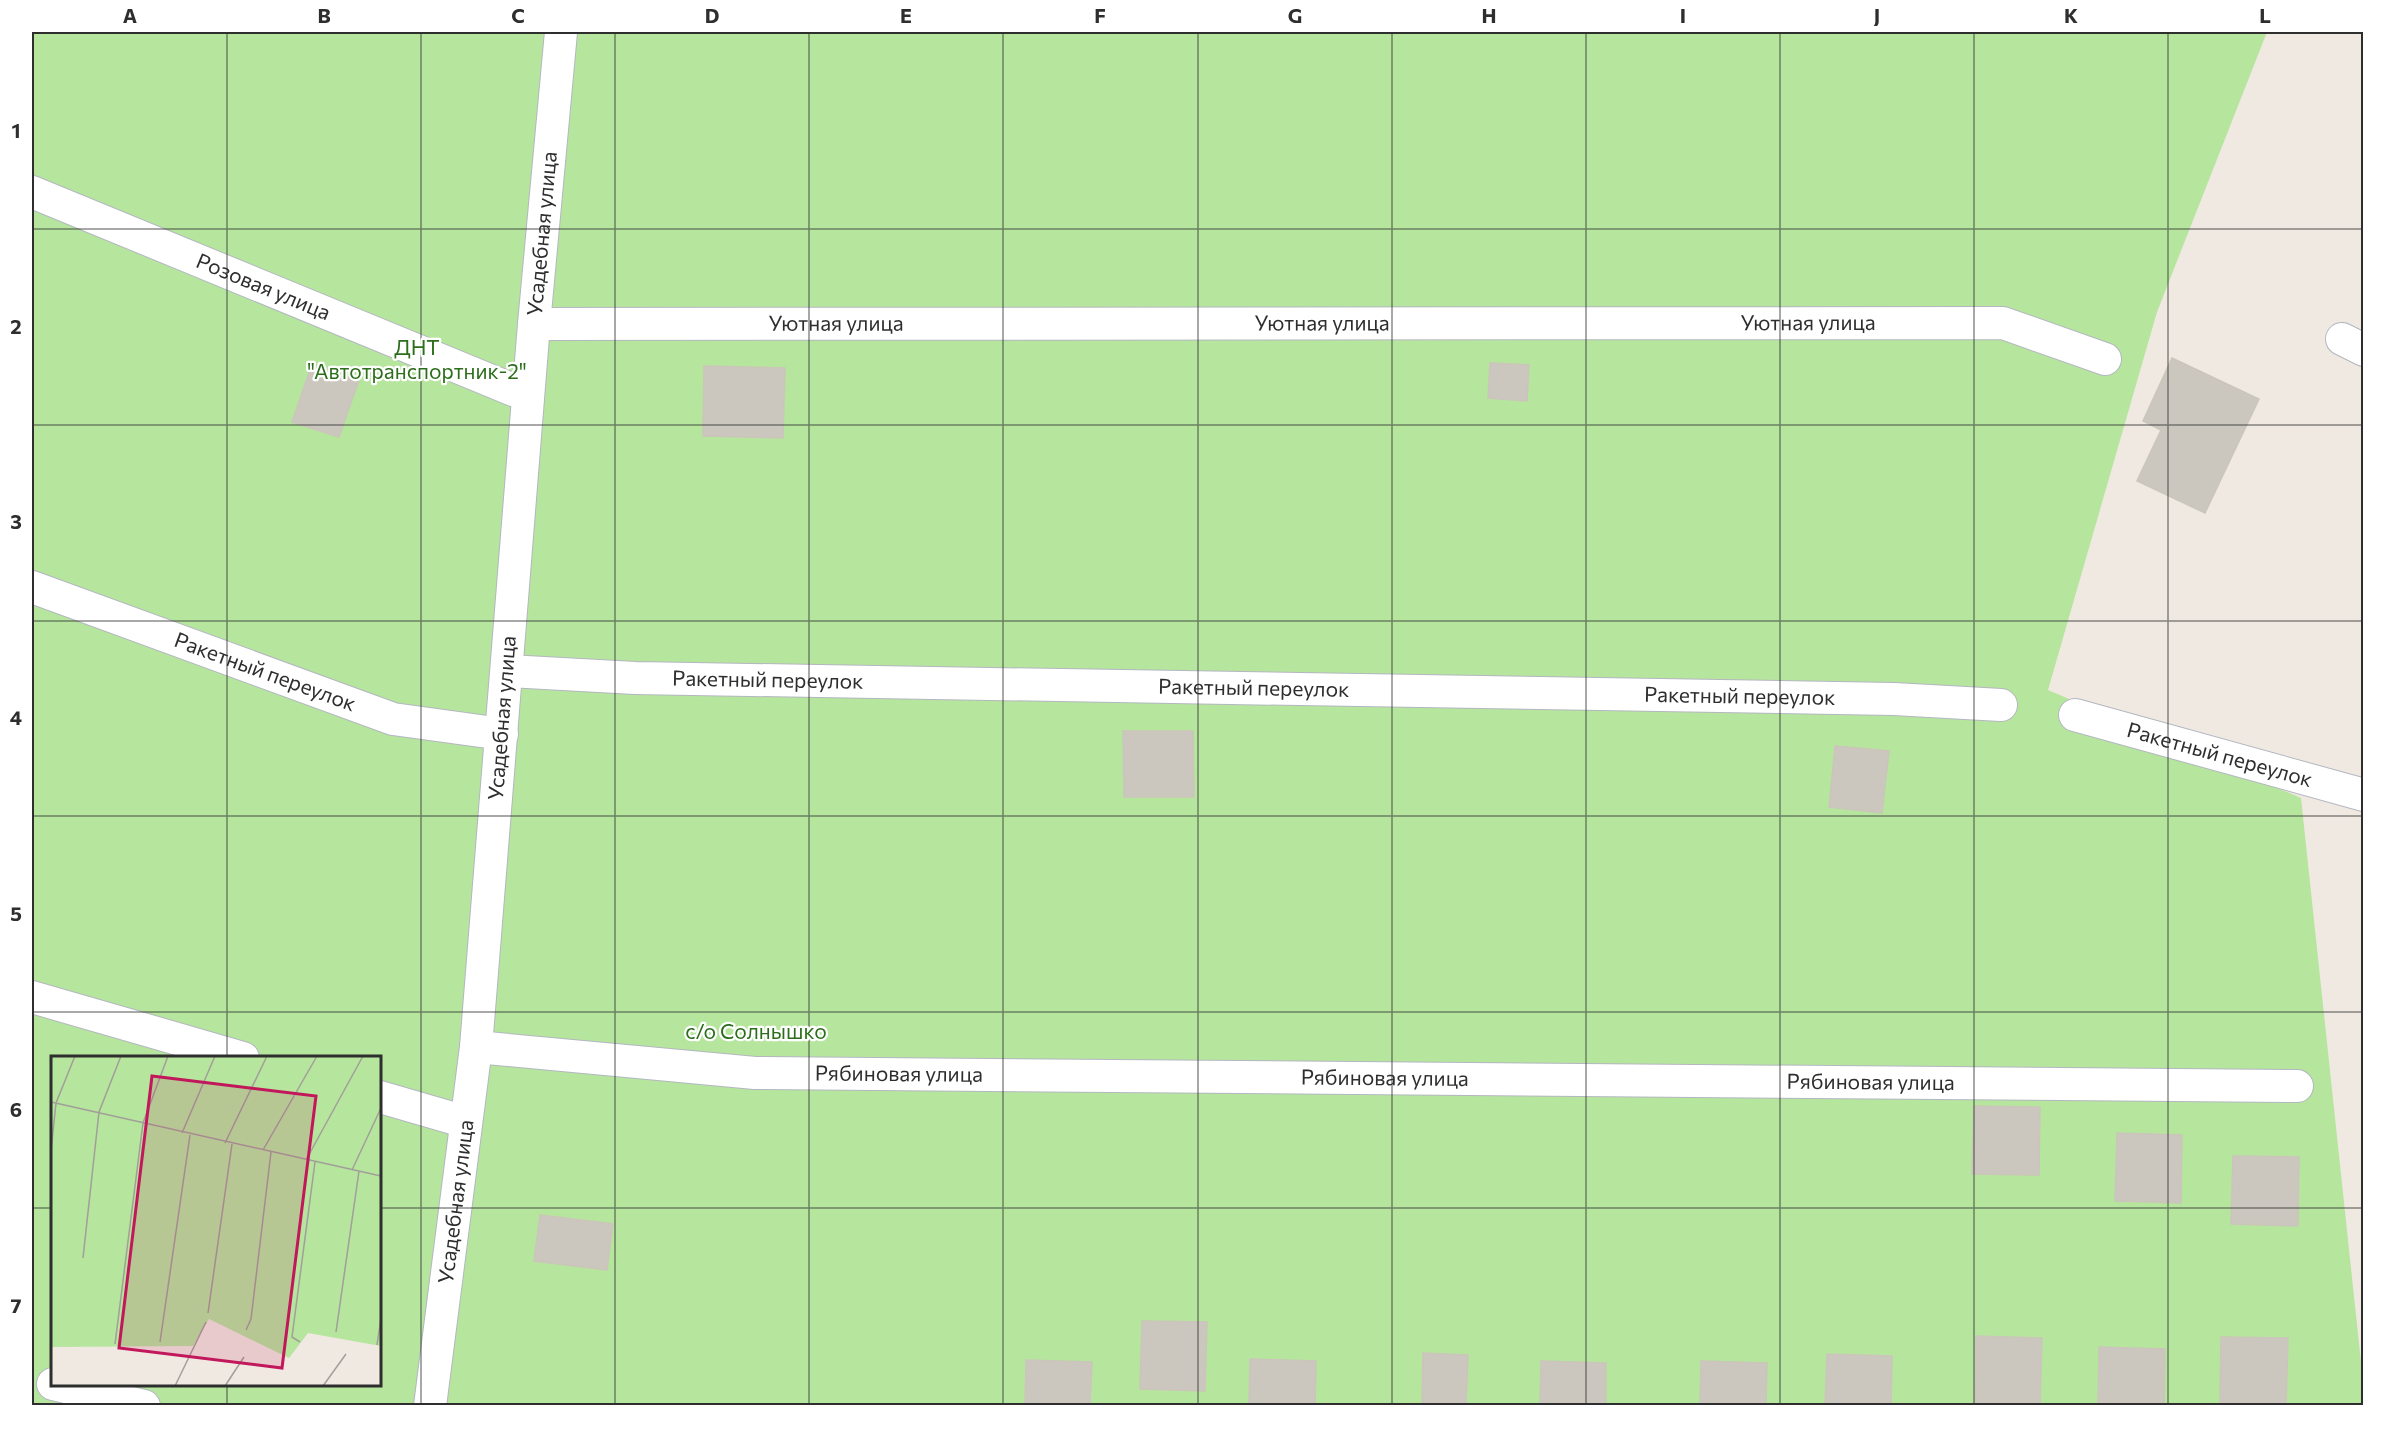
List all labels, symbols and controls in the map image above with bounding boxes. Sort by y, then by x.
text: A [123,3,137,27]
text: B [317,3,331,27]
text: C [511,3,525,27]
text: D [705,3,719,27]
text: E [900,3,912,27]
text: F [1094,3,1106,27]
text: G [1288,3,1302,27]
text: H [1482,3,1497,27]
text: I [1680,3,1686,27]
text: J [1874,3,1880,27]
text: K [2064,3,2078,27]
text: L [2259,3,2271,27]
text: 1 [11,118,21,142]
street label: Усадебная улица [521,150,561,317]
street label: Розовая улица [193,247,335,324]
street label: Уютная улица [1254,309,1390,335]
street label: Уютная улица [1740,309,1876,334]
street label: Уютная улица [768,310,904,335]
text: 2 [10,314,22,338]
park label: ДНТ "Автотранспортник-2" [307,334,527,383]
text: 3 [10,509,22,533]
street label: Ракетный переулок [171,626,360,715]
street label: Усадебная улица [482,635,520,801]
street label: Ракетный переулок [672,665,864,693]
street label: Ракетный переулок [1158,673,1350,701]
street label: Ракетный переулок [1644,681,1836,709]
text: 4 [10,705,22,729]
street label: Ракетный переулок [2124,716,2316,791]
text: 5 [10,901,22,925]
park label: с/о Солнышко [685,1018,827,1043]
inset map [51,1056,381,1386]
street label: Рябиновая улица [815,1060,983,1086]
street label: Рябиновая улица [1301,1064,1469,1090]
street label: Рябиновая улица [1787,1068,1955,1094]
text: 6 [10,1097,22,1121]
street label: Усадебная улица [432,1118,478,1285]
text: 7 [11,1293,22,1317]

